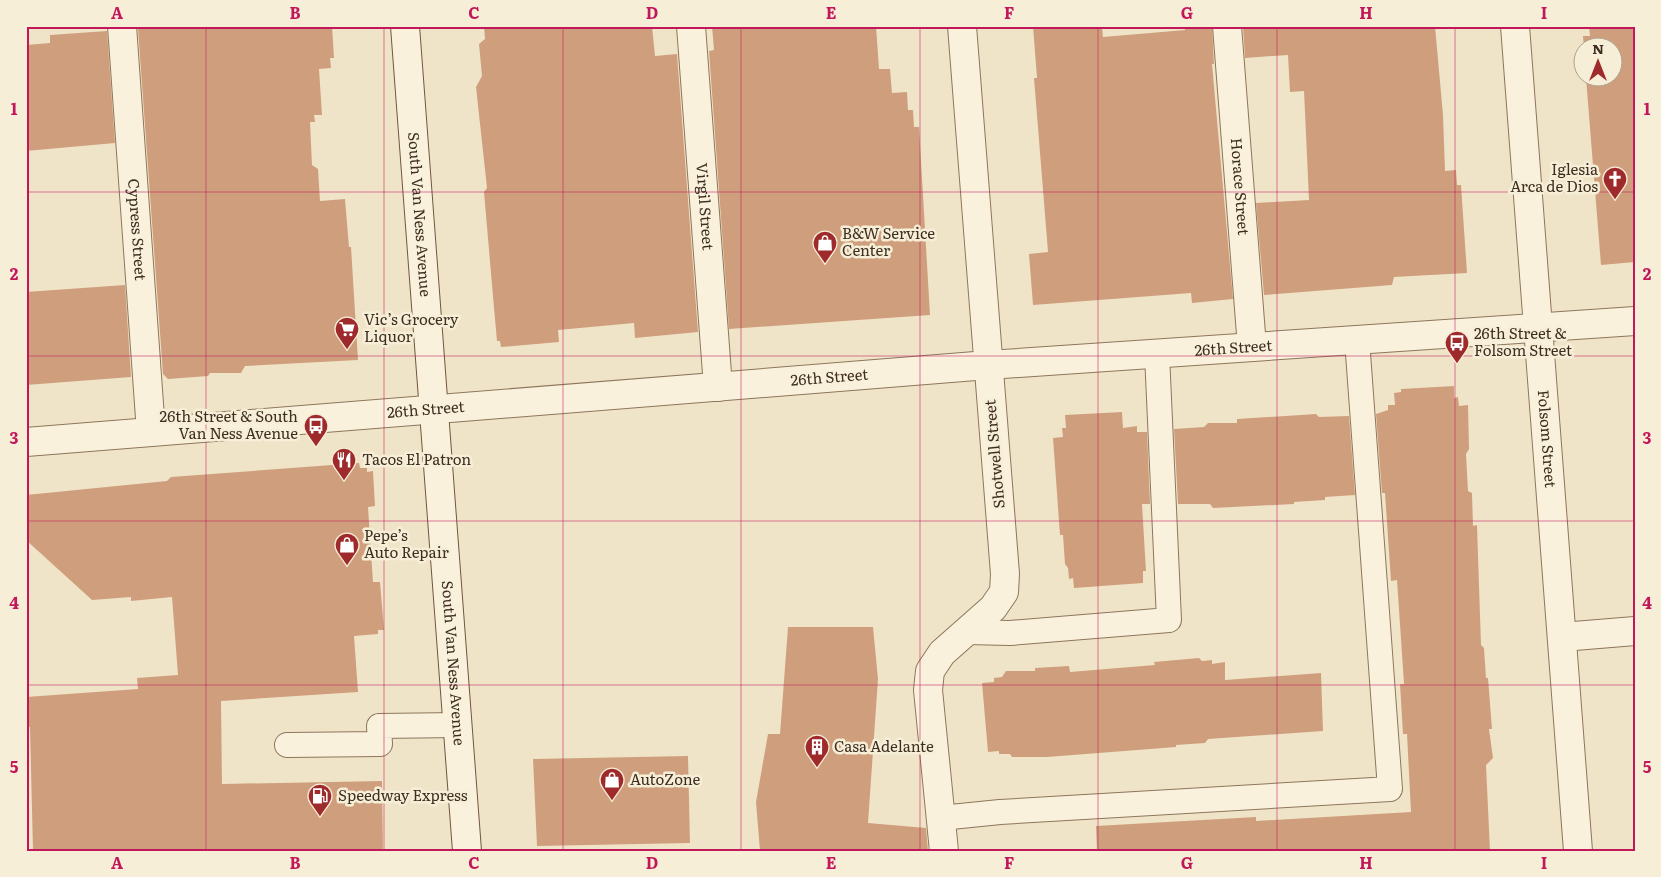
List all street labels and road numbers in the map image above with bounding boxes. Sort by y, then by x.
street label: South Van Ness Avenue [403,131,438,298]
street label: Horace Street [1226,137,1256,236]
street label: Virgil Street [691,162,721,251]
street label: Cypress Street [123,178,153,281]
street label: 26th Street [1194,333,1273,361]
street label: 26th Street [790,362,869,391]
street label: Folsom Street [1533,389,1563,489]
street label: 26th Street [386,394,465,423]
street label: Shotwell Street [977,399,1010,510]
street label: South Van Ness Avenue [437,580,472,747]

